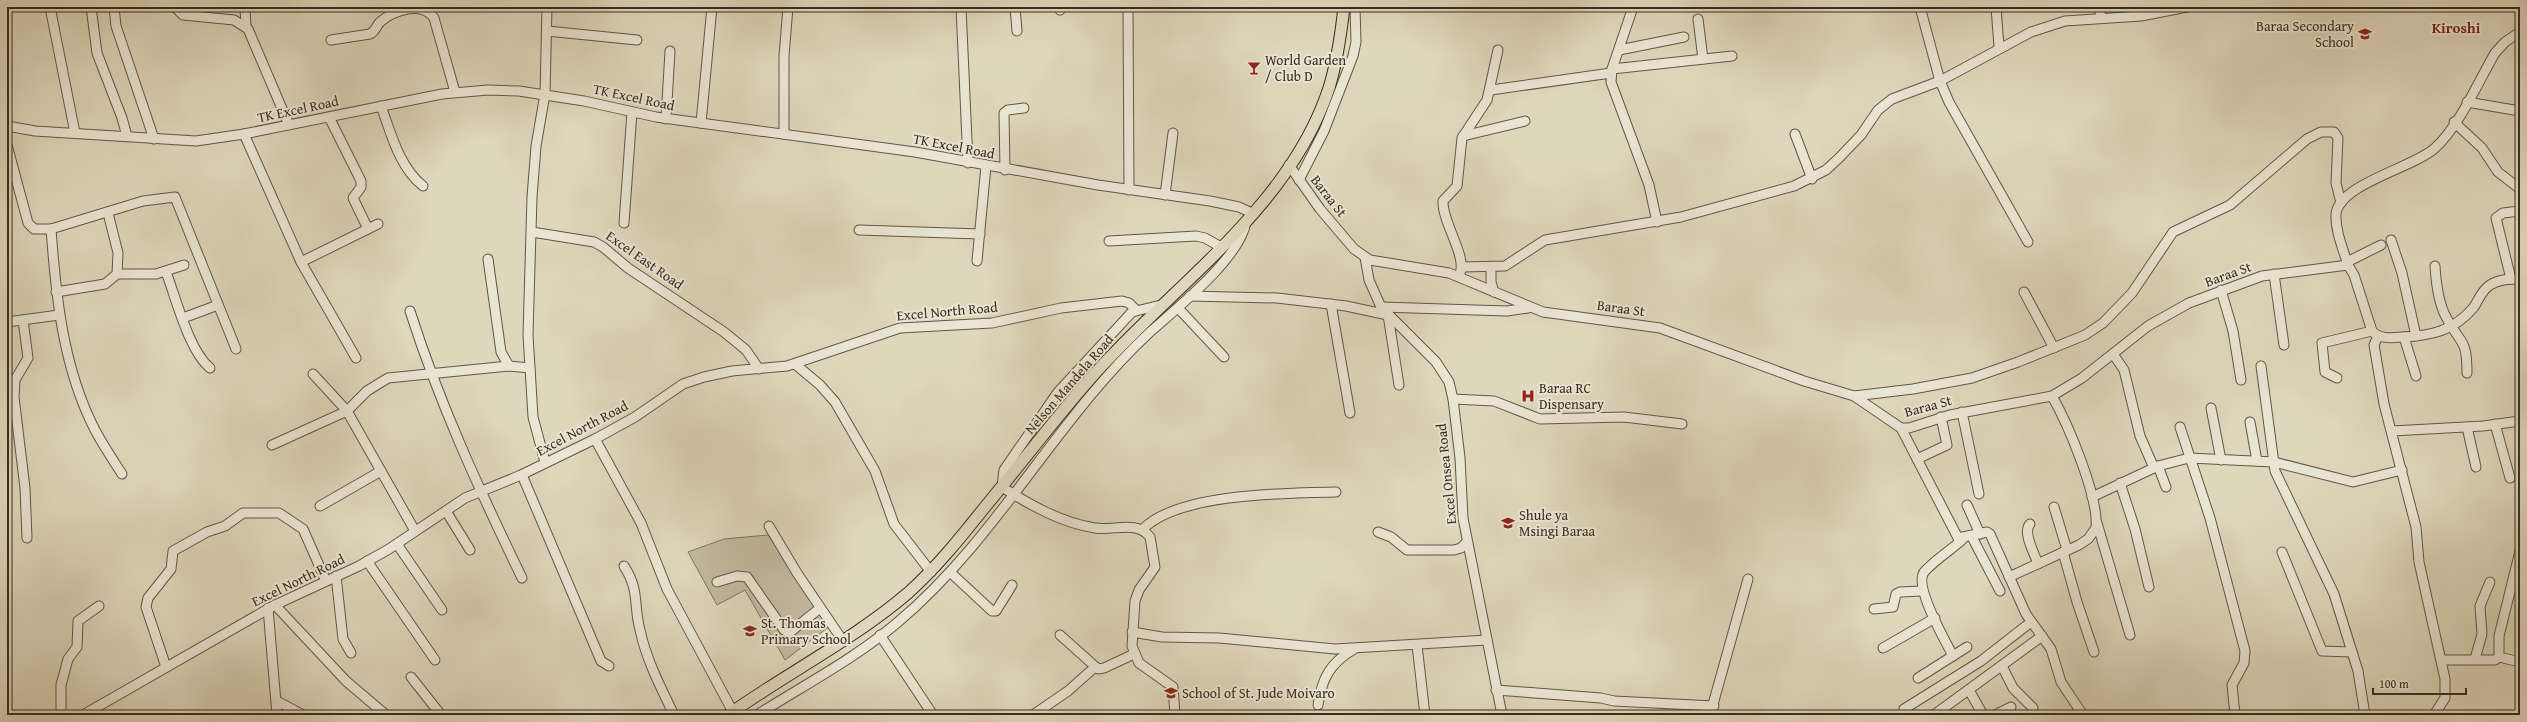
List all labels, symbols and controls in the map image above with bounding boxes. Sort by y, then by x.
place label: Baraa Secondary School [2256,16,2354,52]
district label: Kiroshi [2432,17,2481,38]
school or university icon: Baraa Secondary School [2357,26,2373,42]
place label: World Garden / Club D [1265,50,1346,86]
bar icon: World Garden / Club D [1246,60,1262,76]
street label: TK Excel Road [592,79,677,115]
street label: TK Excel Road [256,91,341,127]
street label: TK Excel Road [912,128,997,164]
street label: Baraa St [1306,171,1352,221]
street label: Excel East Road [602,226,688,294]
street label: Baraa St [2202,256,2254,292]
street label: Baraa St [1596,295,1646,321]
street label: Excel North Road [896,297,999,325]
street label: Nelson Mandela Road [1020,329,1118,438]
place label: Baraa RC Dispensary [1539,378,1604,414]
hospital icon: Baraa RC Dispensary [1520,388,1536,404]
street label: Baraa St [1902,390,1954,422]
street label: Excel North Road [533,395,632,461]
street label: Excel Onsea Road [1431,422,1461,526]
place label: Shule ya Msingi Baraa [1519,505,1596,541]
school or university icon: Shule ya Msingi Baraa [1500,515,1516,531]
street label: Excel North Road [248,549,348,611]
place label: St. Thomas Primary School [761,613,851,649]
school or university icon: St. Thomas Primary School [742,623,758,639]
scale bar [2373,670,2466,696]
text: 100 m [2379,675,2409,692]
place label: School of St. Jude Moivaro [1182,683,1335,703]
school or university icon: School of St. Jude Moivaro [1163,685,1179,701]

